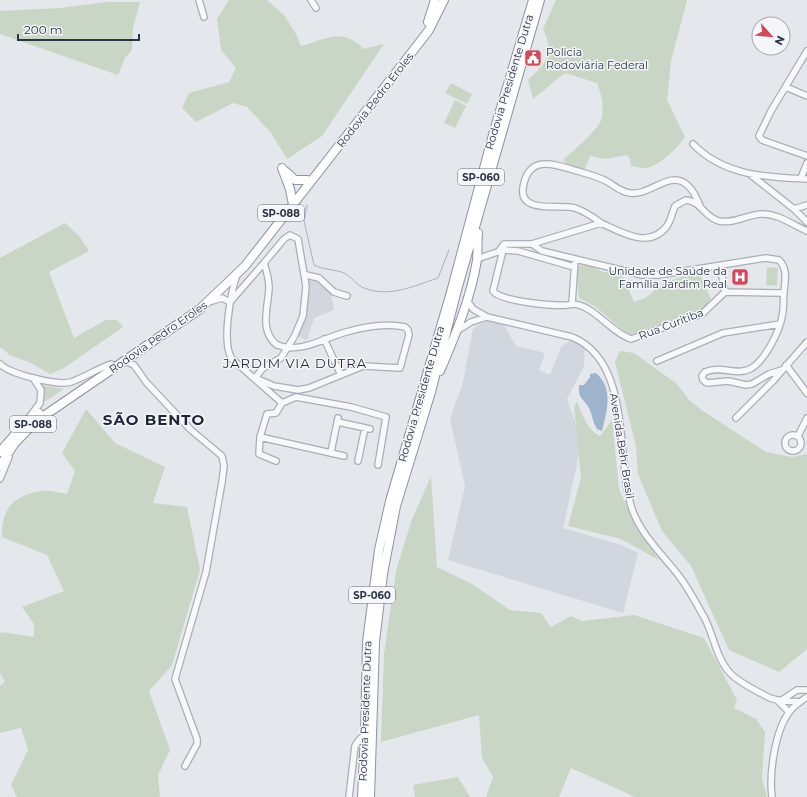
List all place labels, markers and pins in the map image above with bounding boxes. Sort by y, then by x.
place label: Policia Rodoviária Federal [546,45,648,72]
public building icon: Policia Rodoviária Federal [523,48,543,68]
place label: Unidade de Saúde da Família Jardim Real [608,264,727,291]
hospital icon: Unidade de Saúde da Família Jardim Real [730,267,750,287]

